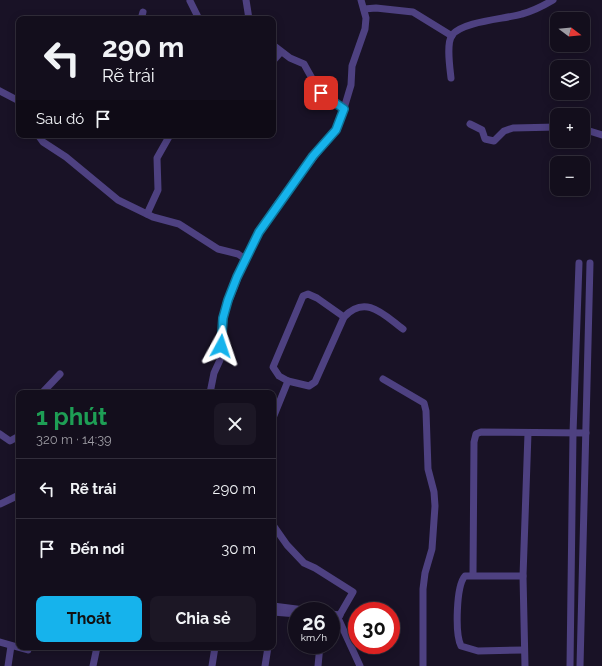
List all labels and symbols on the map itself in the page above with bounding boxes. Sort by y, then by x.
north arrow [550,12,590,52]
pin [304,76,338,110]
position arrow [200,325,242,367]
speed limit sign: 30 [348,602,400,654]

